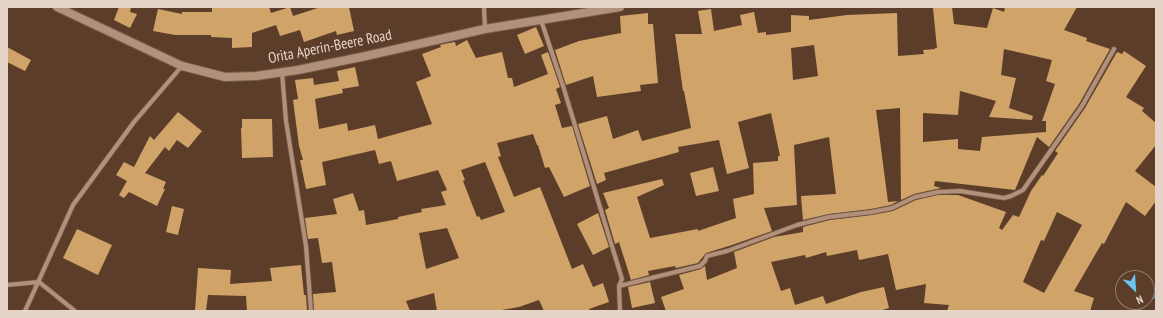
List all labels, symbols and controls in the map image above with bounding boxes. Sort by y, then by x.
street label: Orita Aperin-Beere Road [267,26,393,68]
north arrow [1115,270,1155,310]
text: N [1134,292,1145,308]

